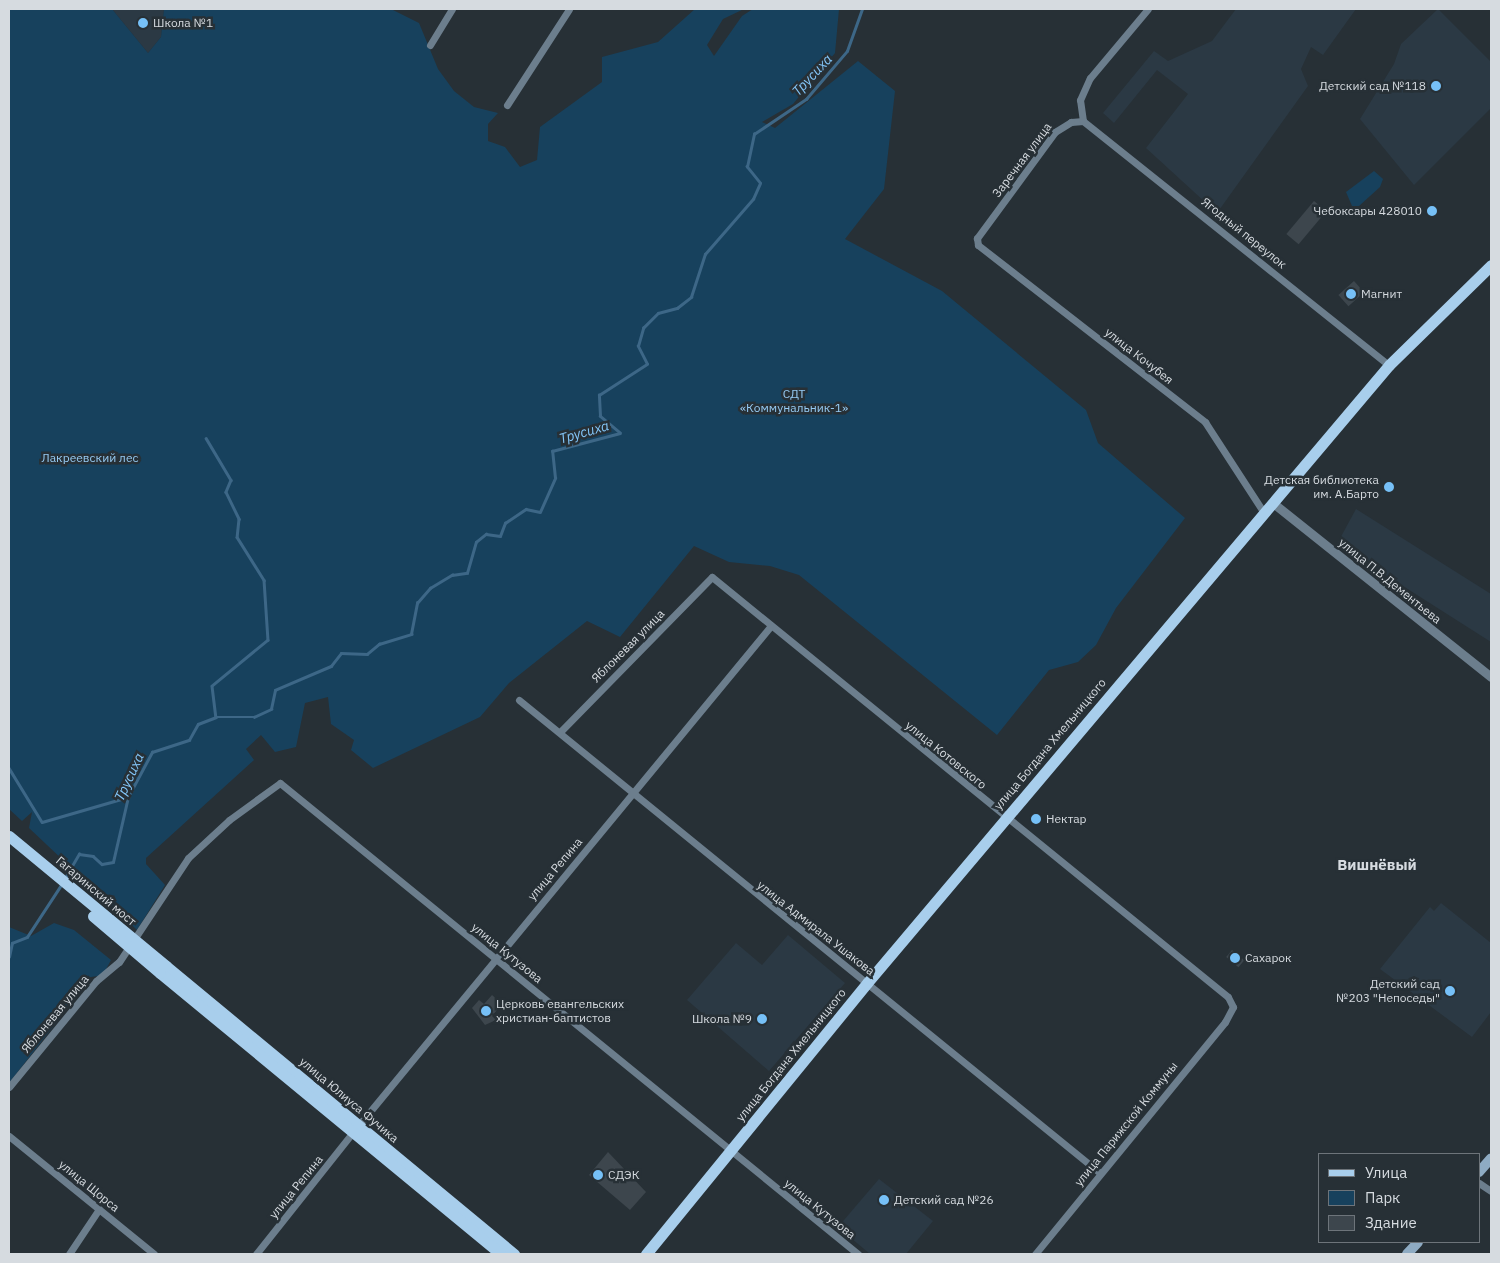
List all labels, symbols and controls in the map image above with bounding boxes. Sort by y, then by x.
place label: Школа №1 [153,16,213,30]
marker: Школа №1 [137,17,149,29]
water label: Трусиха [788,51,836,99]
place label: Детский сад №118 [1319,79,1426,93]
marker: Детский сад №118 [1430,80,1442,92]
street label: Заречная улица [989,120,1055,200]
street label: Ягодный переулок [1199,194,1289,272]
place label: Чебоксары 428010 [1314,204,1422,218]
marker: Чебоксары 428010 [1426,205,1438,217]
place label: Магнит [1361,287,1402,301]
marker: Магнит [1345,288,1357,300]
street label: улица Кочубея [1102,325,1176,387]
park label: СДТ «Коммунальник-1» [740,387,848,415]
water label: Трусиха [557,417,611,447]
park label: Лакреевский лес [41,451,139,465]
place label: Детская библиотека им. А.Барто [1264,473,1379,501]
marker: Детская библиотека им. А.Барто [1383,481,1395,493]
street label: улица П.В.Дементьева [1336,535,1444,627]
street label: Яблоневая улица [589,607,667,685]
street label: улица Богдана Хмельницкого [991,676,1109,812]
street label: улица Котовского [903,718,989,792]
water label: Трусиха [111,750,147,804]
place label: Нектар [1046,812,1087,826]
marker: Нектар [1030,813,1042,825]
street label: улица Репина [525,835,585,903]
street label: Гагаринский мост [53,853,139,929]
district label: Вишнёвый [1337,856,1417,874]
street label: улица Адмирала Ушакова [754,878,878,978]
street label: улица Кутузова [469,920,545,986]
place label: Сахарок [1245,951,1292,965]
marker: Сахарок [1229,952,1241,964]
street label: Яблоневая улица [18,972,92,1056]
place label: Детский сад №203 "Непоседы" [1336,977,1440,1005]
marker: Детский сад №203 "Непоседы" [1444,985,1456,997]
street label: улица Богдана Хмельницкого [733,986,849,1124]
place label: Церковь евангельских христиан-баптистов [496,997,624,1025]
marker: Церковь евангельских христиан-баптистов [480,1005,492,1017]
place label: Школа №9 [692,1012,752,1026]
marker: Школа №9 [756,1013,768,1025]
street label: улица Юлиуса Фучика [297,1054,401,1146]
street label: улица Парижской Коммуны [1071,1059,1181,1189]
street label: улица Репина [266,1153,326,1221]
legend [1318,1153,1480,1243]
street label: улица Щорса [56,1157,122,1215]
text: Улица [1365,1163,1407,1182]
place label: СДЭК [608,1168,640,1182]
marker: СДЭК [592,1169,604,1181]
street label: улица Кутузова [782,1176,858,1242]
text: Парк [1365,1188,1400,1207]
place label: Детский сад №26 [894,1193,994,1207]
marker: Детский сад №26 [878,1194,890,1206]
text: Здание [1365,1213,1417,1232]

